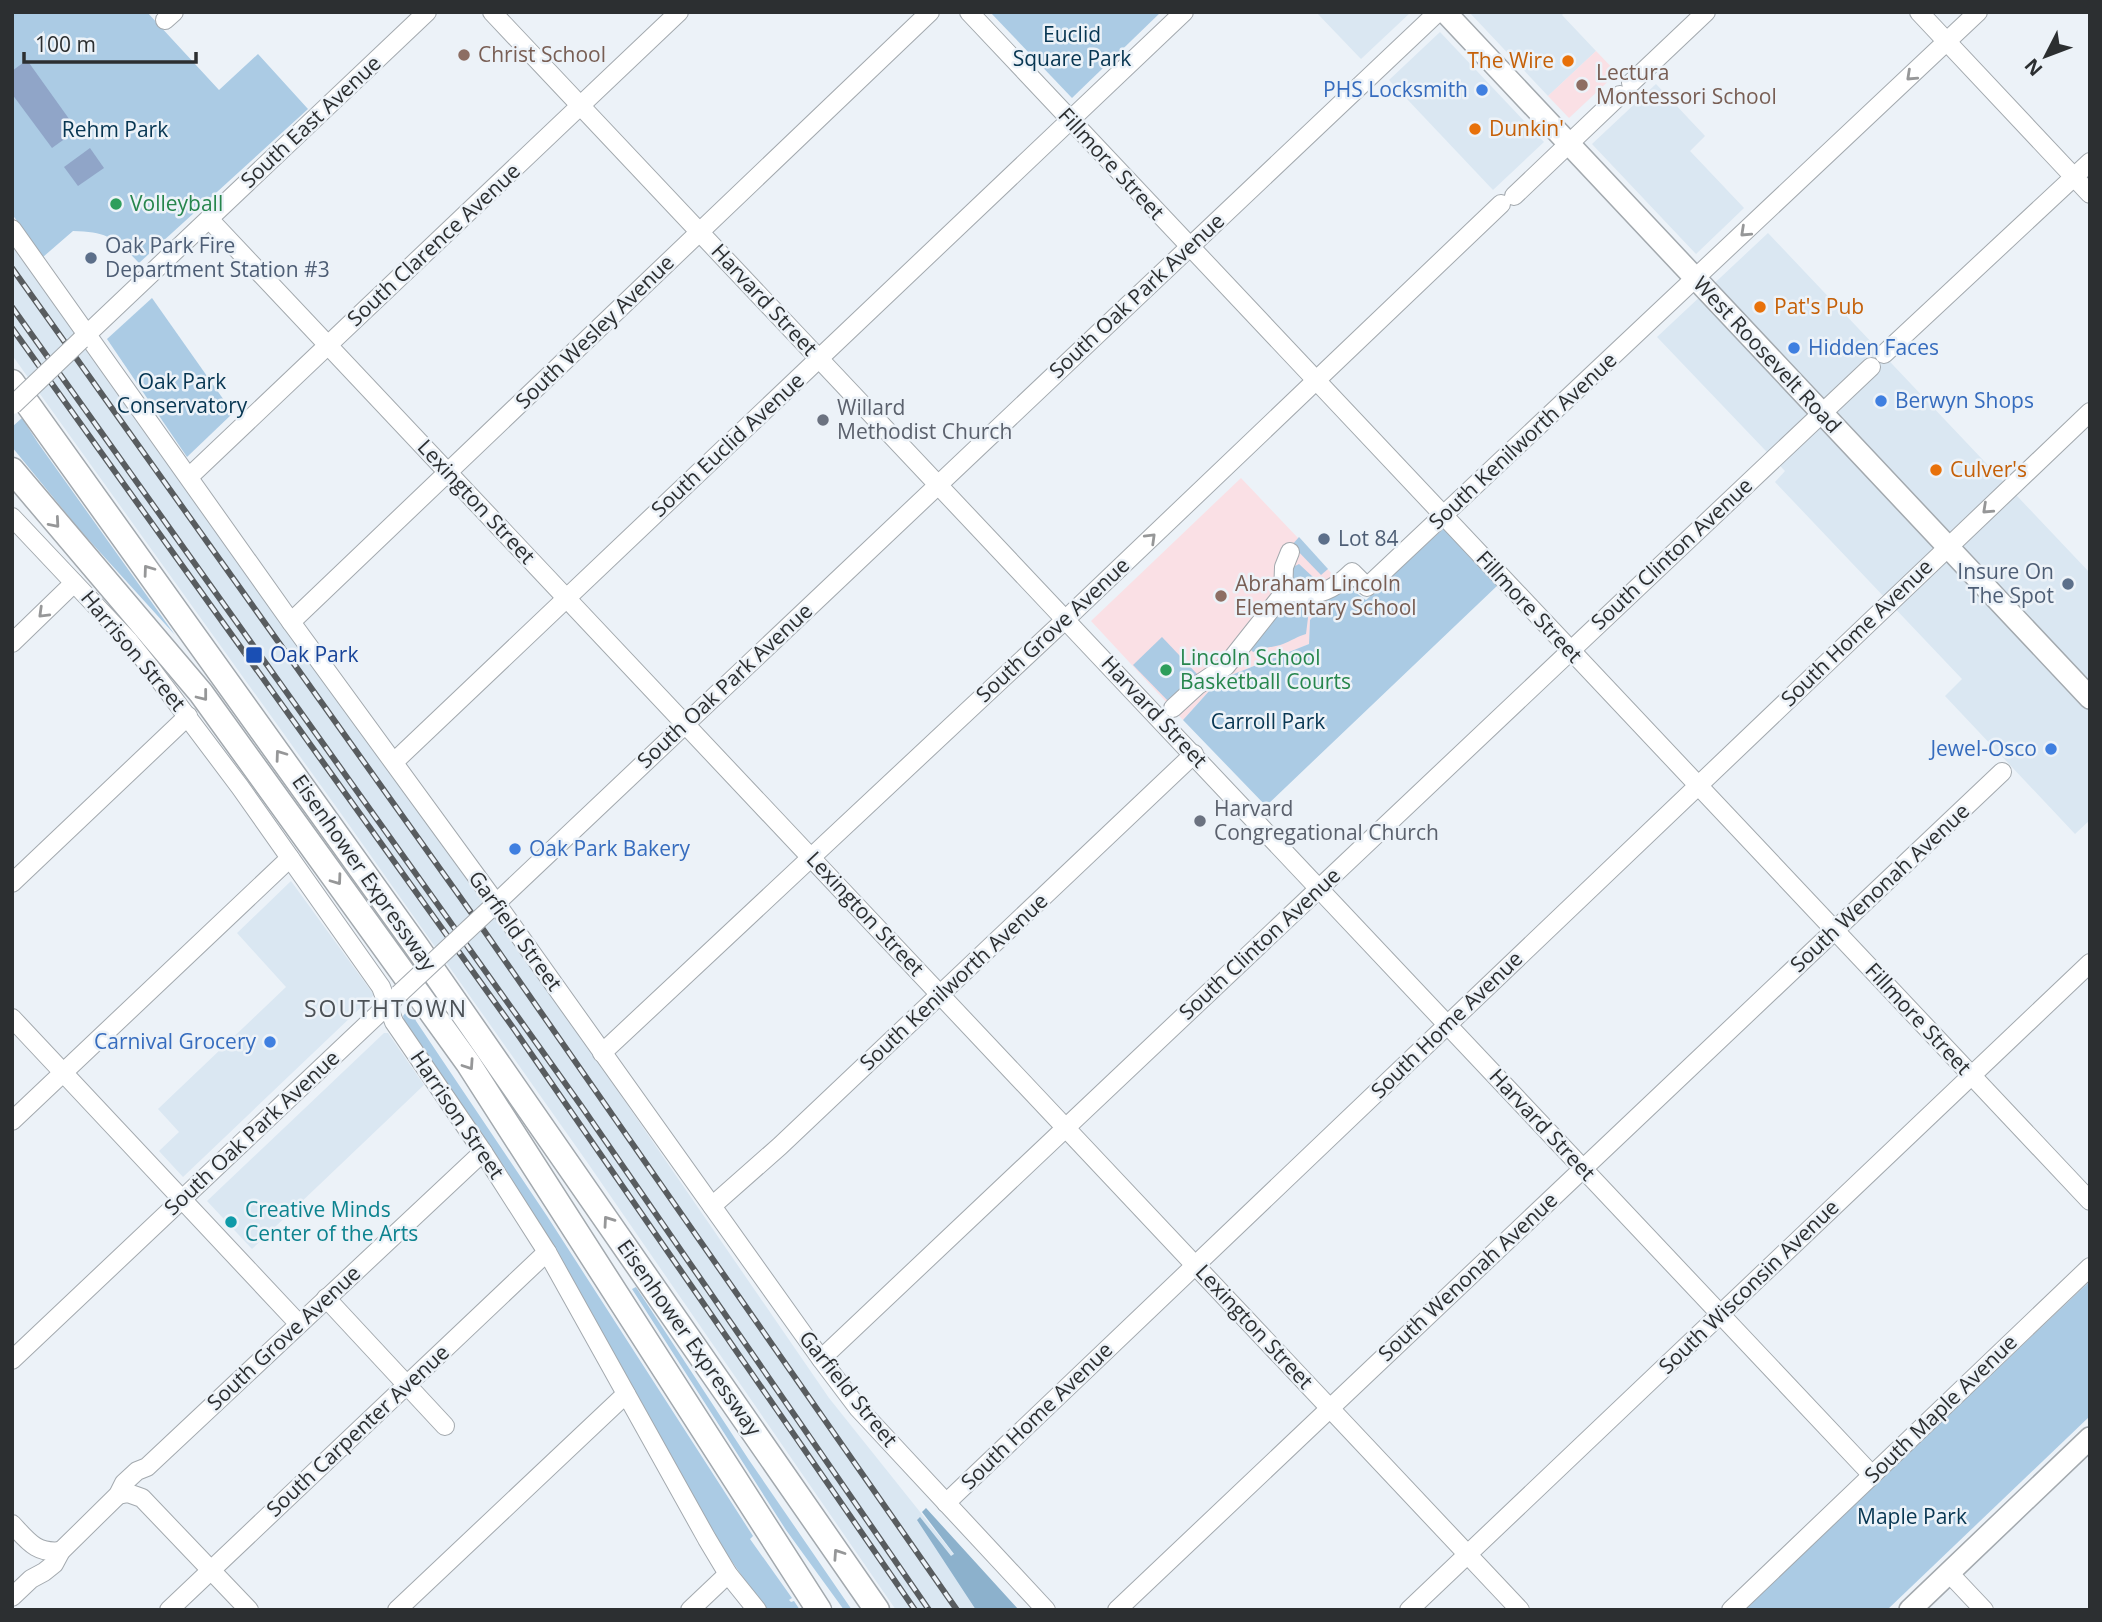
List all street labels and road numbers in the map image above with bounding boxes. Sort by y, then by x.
street label: South East Avenue [234,49,387,194]
street label: Fillmore Street [1053,101,1171,225]
street label: South Clarence Avenue [341,157,526,332]
street label: South Oak Park Avenue [1043,207,1230,384]
street label: Harvard Street [706,237,824,361]
street label: South Wesley Avenue [509,248,680,414]
street label: West Roosevelt Road [1688,270,1848,439]
street label: South Kenilworth Avenue [1422,346,1622,535]
street label: South Euclid Avenue [645,366,810,523]
street label: Lexington Street [412,433,542,570]
street label: South Clinton Avenue [1585,471,1758,636]
street label: Fillmore Street [1471,544,1589,668]
street label: South Grove Avenue [970,551,1135,708]
street label: South Home Avenue [1774,552,1938,712]
street label: Harrison Street [75,584,192,717]
street label: South Oak Park Avenue [631,597,818,774]
street label: Harvard Street [1096,649,1214,773]
street label: Eisenhower Expressway [286,769,444,977]
street label: South Wenonah Avenue [1784,797,1975,978]
street label: Lexington Street [801,845,931,982]
street label: South Clinton Avenue [1173,861,1346,1026]
street label: Garfield Street [463,865,569,996]
street label: South Kenilworth Avenue [853,887,1053,1076]
street label: South Home Avenue [1364,944,1528,1104]
street label: Fillmore Street [1860,956,1978,1080]
street label: South Oak Park Avenue [158,1044,345,1221]
street label: Harrison Street [404,1045,511,1184]
street label: Harvard Street [1484,1062,1602,1186]
street label: South Wenonah Avenue [1372,1186,1563,1367]
street label: South Wisconsin Avenue [1652,1193,1844,1380]
street label: Eisenhower Expressway [611,1234,769,1442]
street label: Lexington Street [1190,1258,1320,1395]
street label: South Grove Avenue [201,1259,366,1416]
street label: Garfield Street [793,1324,904,1452]
street label: South Maple Avenue [1858,1328,2023,1488]
street label: South Home Avenue [954,1335,1118,1495]
street label: South Carpenter Avenue [260,1338,455,1522]

